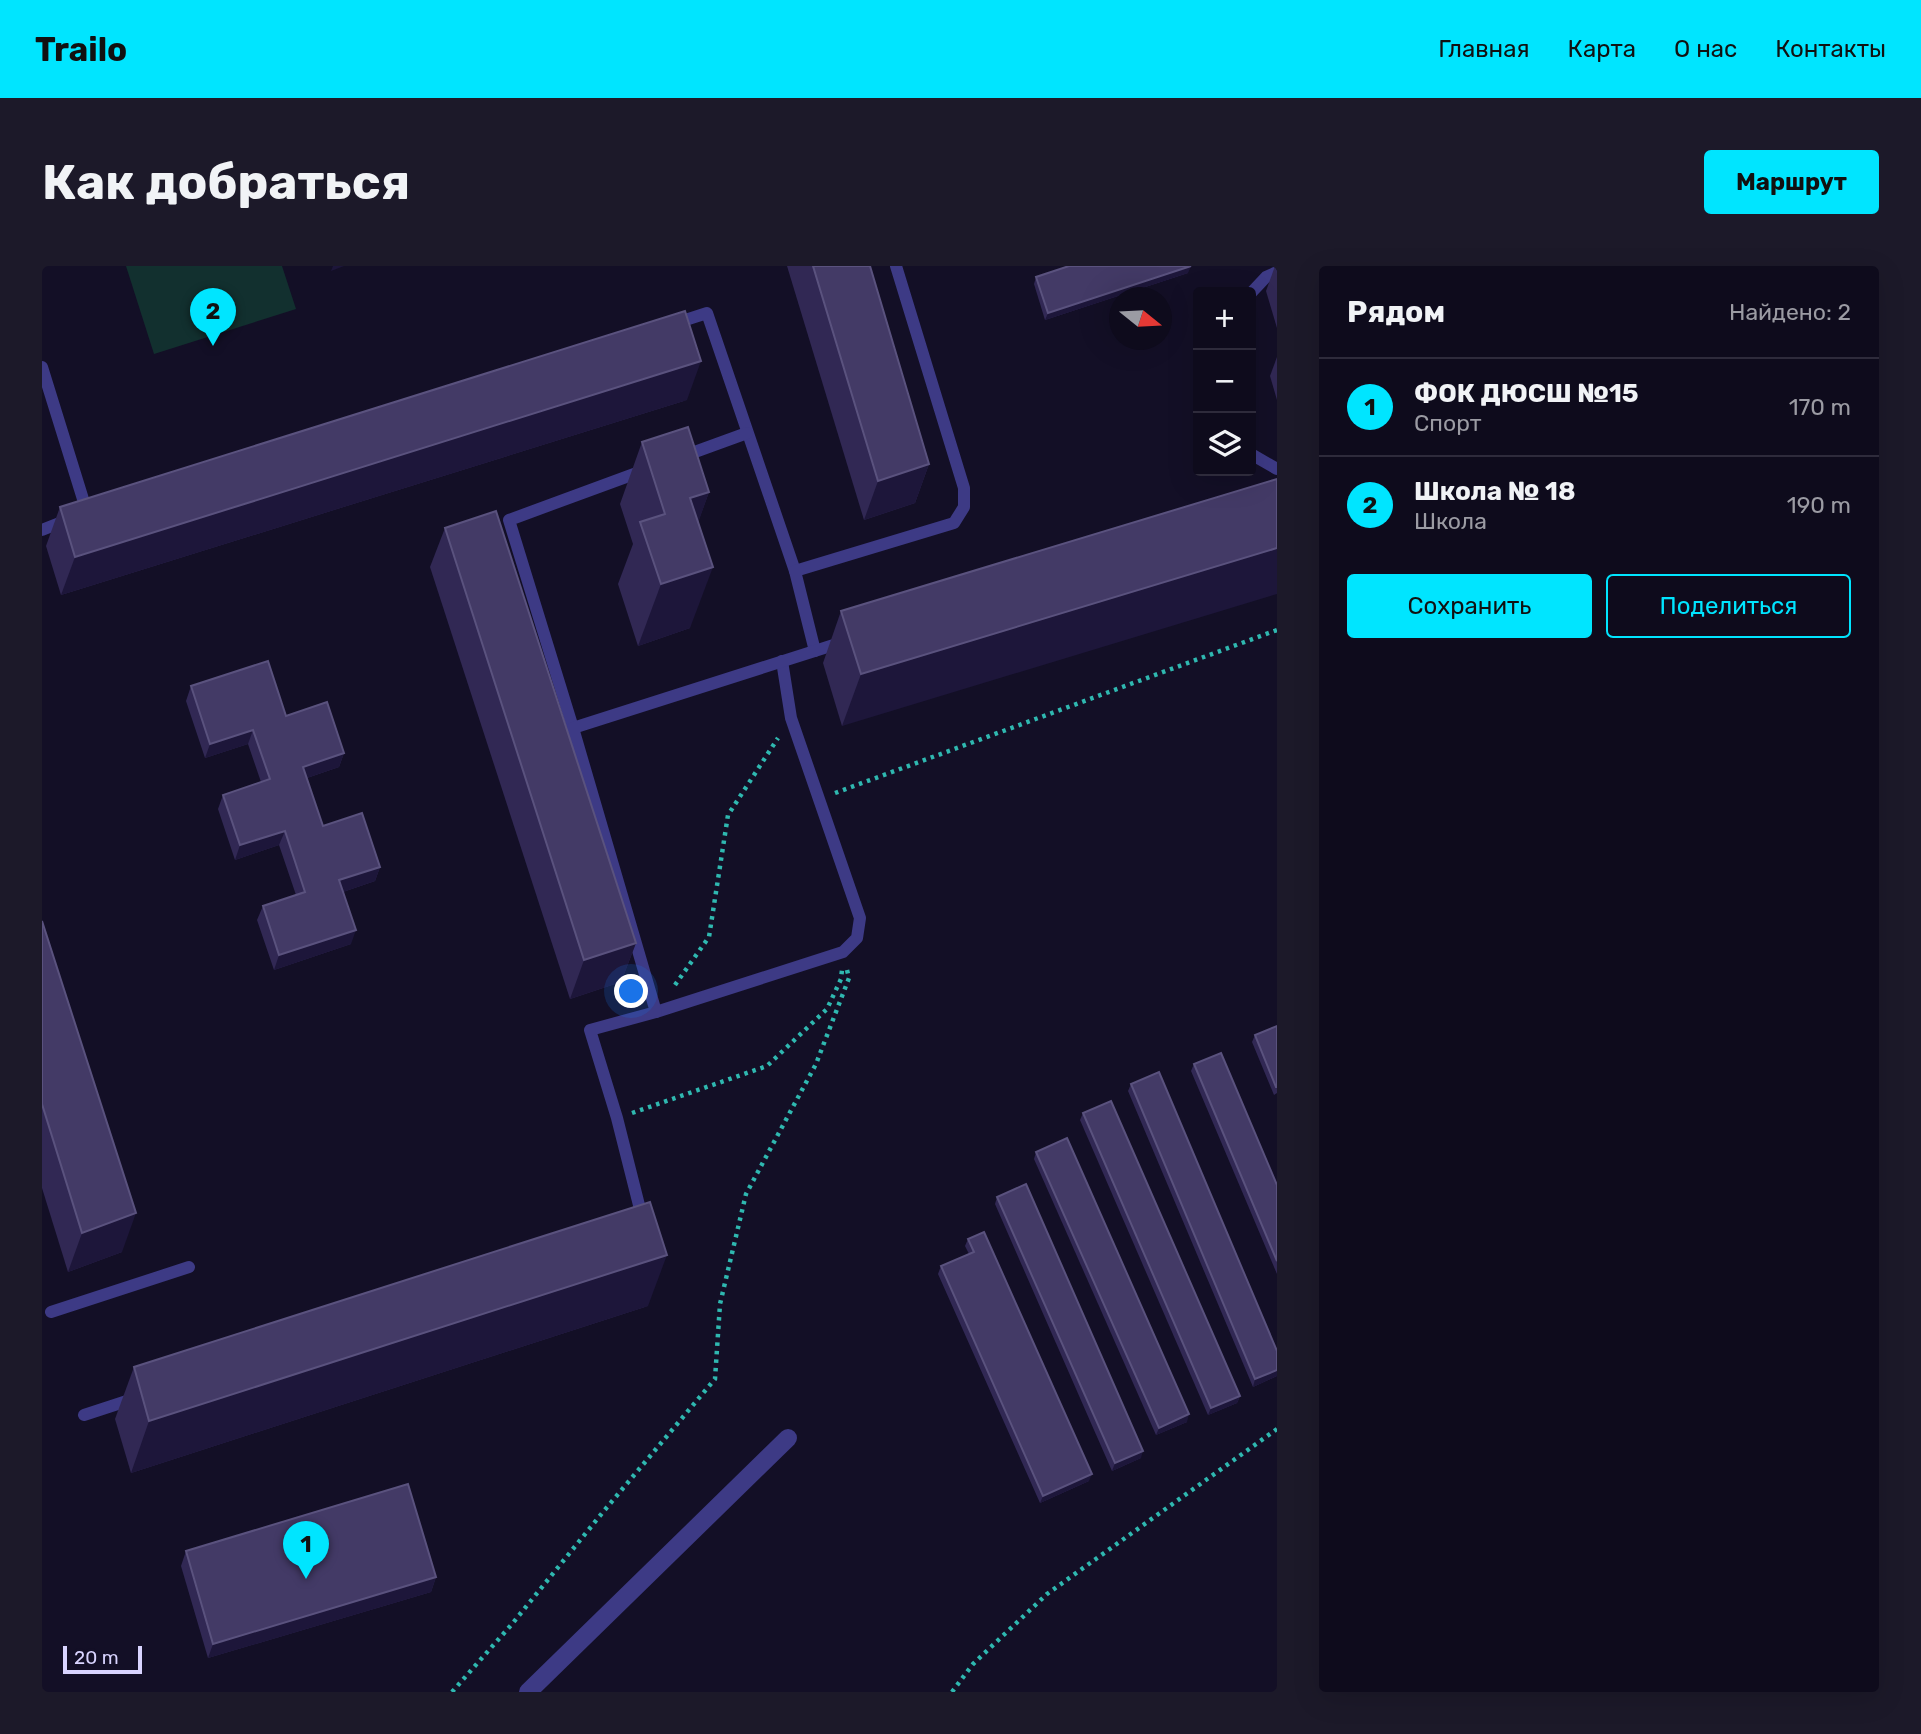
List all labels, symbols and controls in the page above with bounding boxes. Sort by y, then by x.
text: Trailo [35,30,127,69]
text: Главная [1438,35,1530,63]
text: Карта [1568,35,1636,63]
text: О нас [1674,35,1737,63]
text: Контакты [1775,35,1886,63]
button: Маршрут [1704,150,1879,214]
text: Как добраться [42,153,410,211]
north arrow [1109,287,1172,350]
map controls [1193,287,1256,476]
button: + [1193,287,1256,350]
pin: 2 [190,288,236,346]
text: Рядом [1347,294,1445,330]
text: Найдено: 2 [1729,298,1851,326]
button: − [1193,350,1256,413]
text: ФОК ДЮСШ №15 [1414,378,1639,409]
text: 1 [1364,393,1376,421]
text: 170 m [1789,393,1851,421]
text: Спорт [1414,409,1482,437]
button: layers [1193,413,1256,476]
text: Школа № 18 [1414,476,1576,507]
text: 2 [1363,491,1377,519]
text: 190 m [1787,491,1851,519]
text: Школа [1414,507,1487,535]
button: Сохранить [1347,574,1592,638]
button: Поделиться [1606,574,1851,638]
your location [614,974,648,1008]
pin: 1 [283,1521,329,1579]
scale bar [63,1643,142,1675]
text: 20 m [74,1646,119,1669]

